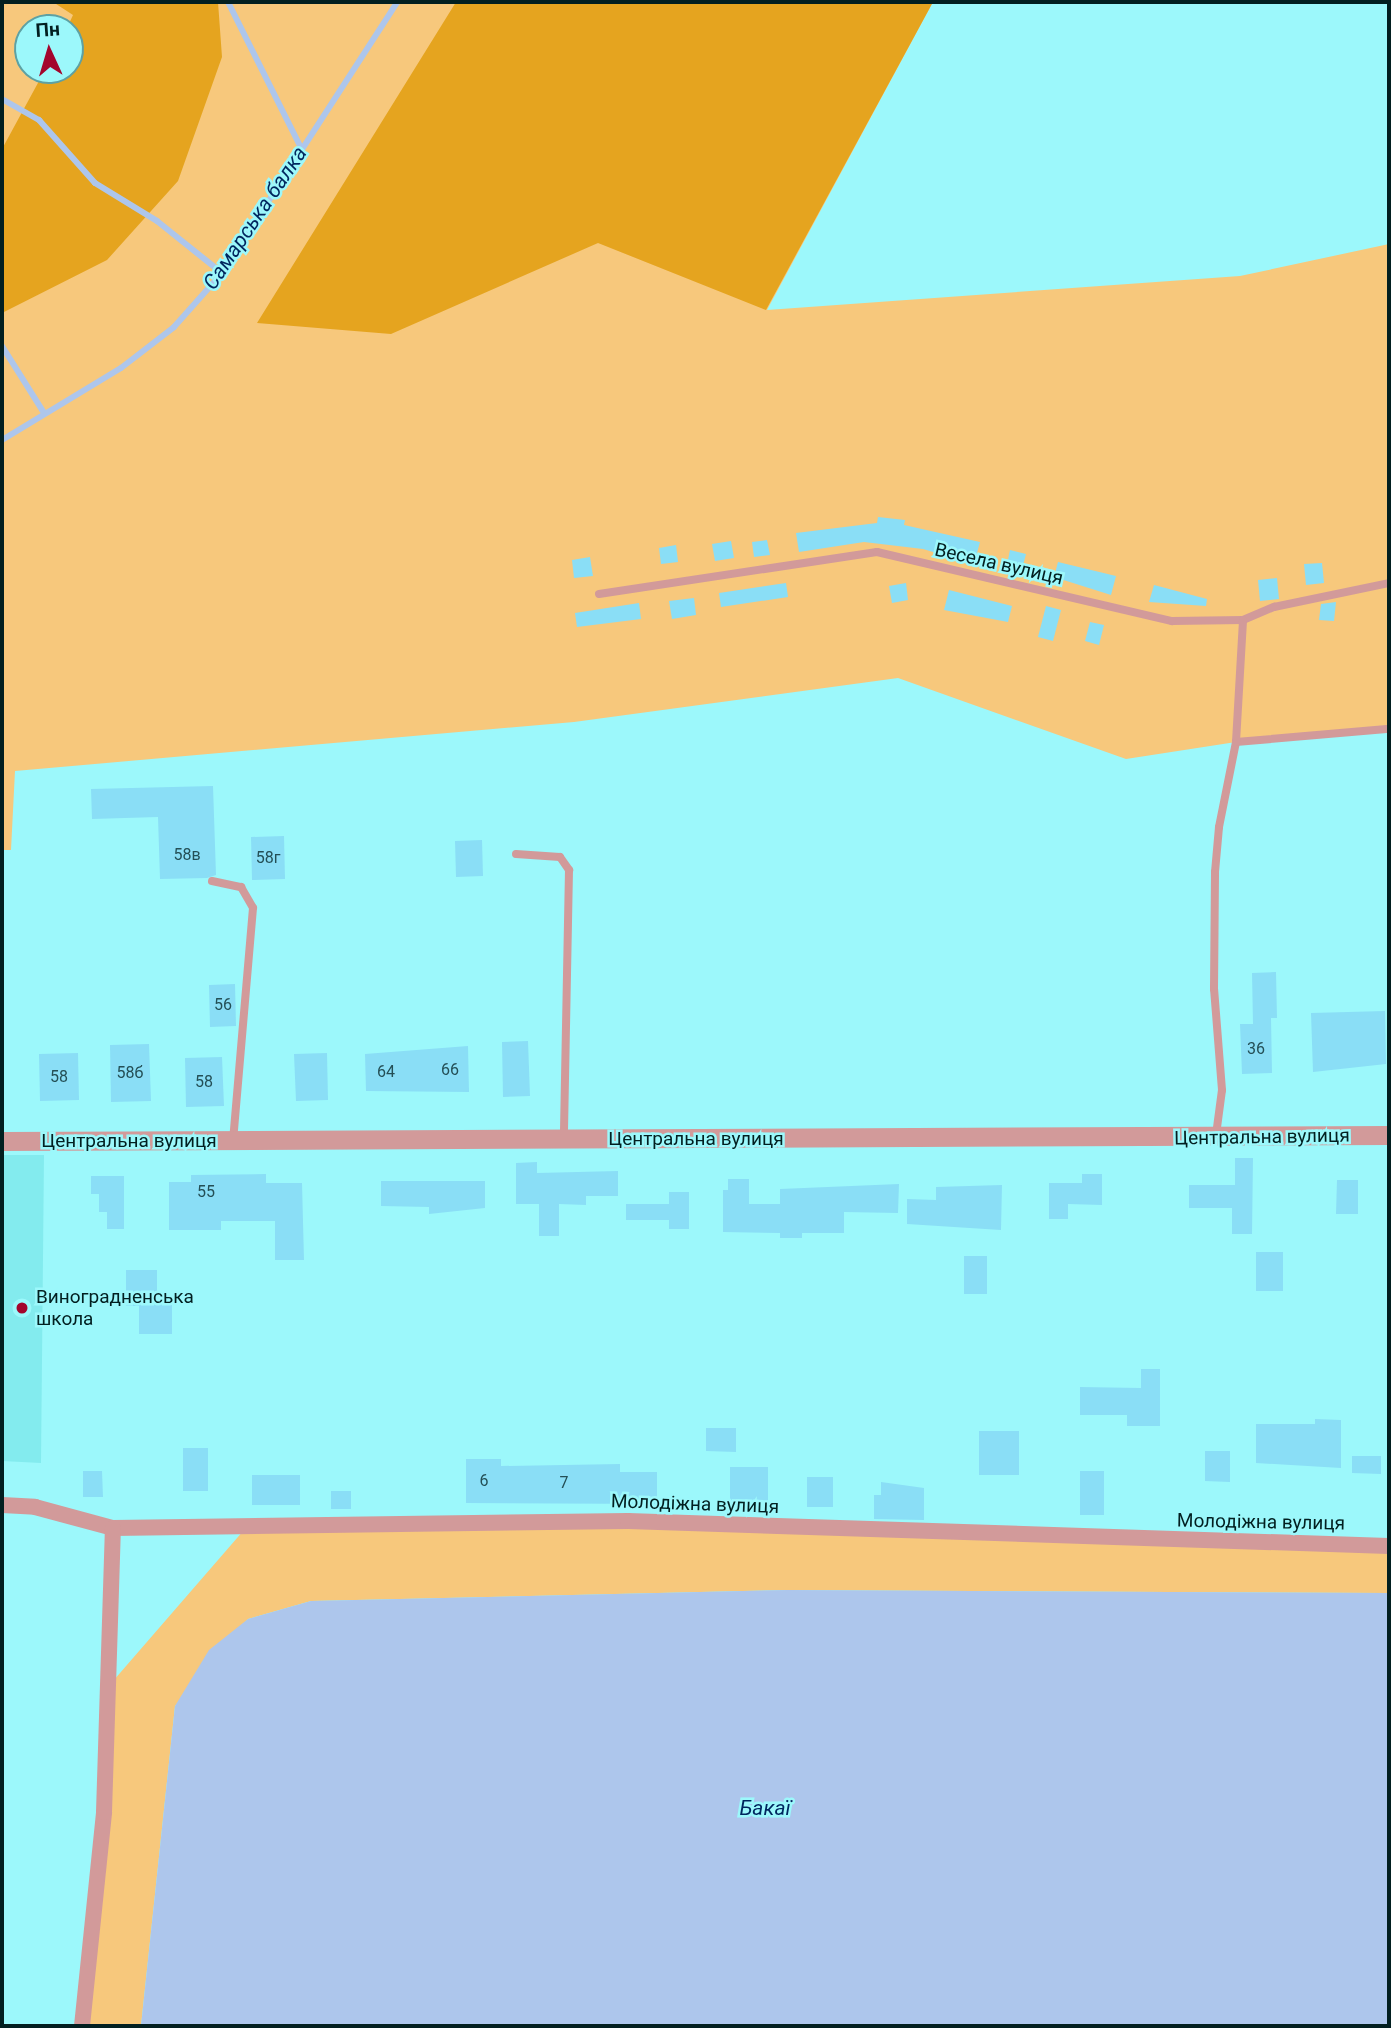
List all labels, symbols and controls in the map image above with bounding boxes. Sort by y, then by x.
north arrow [14,14,84,84]
text: Пн [35,17,61,42]
water label: Самарська балка [198,142,312,294]
street label: Весела вулиця [933,538,1065,590]
house number: 58в [173,845,201,865]
house number: 58г [256,848,280,868]
house number: 56 [214,995,232,1015]
house number: 36 [1247,1039,1265,1059]
house number: 66 [441,1060,459,1080]
house number: 64 [377,1062,395,1082]
house number: 58б [117,1063,143,1083]
house number: 58 [50,1067,68,1087]
house number: 58 [195,1072,213,1092]
street label: Центральна вулиця [1174,1124,1350,1150]
street label: Центральна вулиця [608,1128,784,1150]
street label: Центральна вулиця [41,1130,217,1152]
house number: 55 [197,1182,215,1202]
place label: Виноградненська школа [36,1286,194,1330]
marker: Виноградненська школа [14,1300,30,1316]
house number: 6 [480,1471,488,1491]
house number: 7 [560,1473,568,1493]
street label: Молодіжна вулиця [611,1490,779,1518]
street label: Молодіжна вулиця [1177,1509,1345,1535]
water label: Бакаї [739,1795,791,1821]

